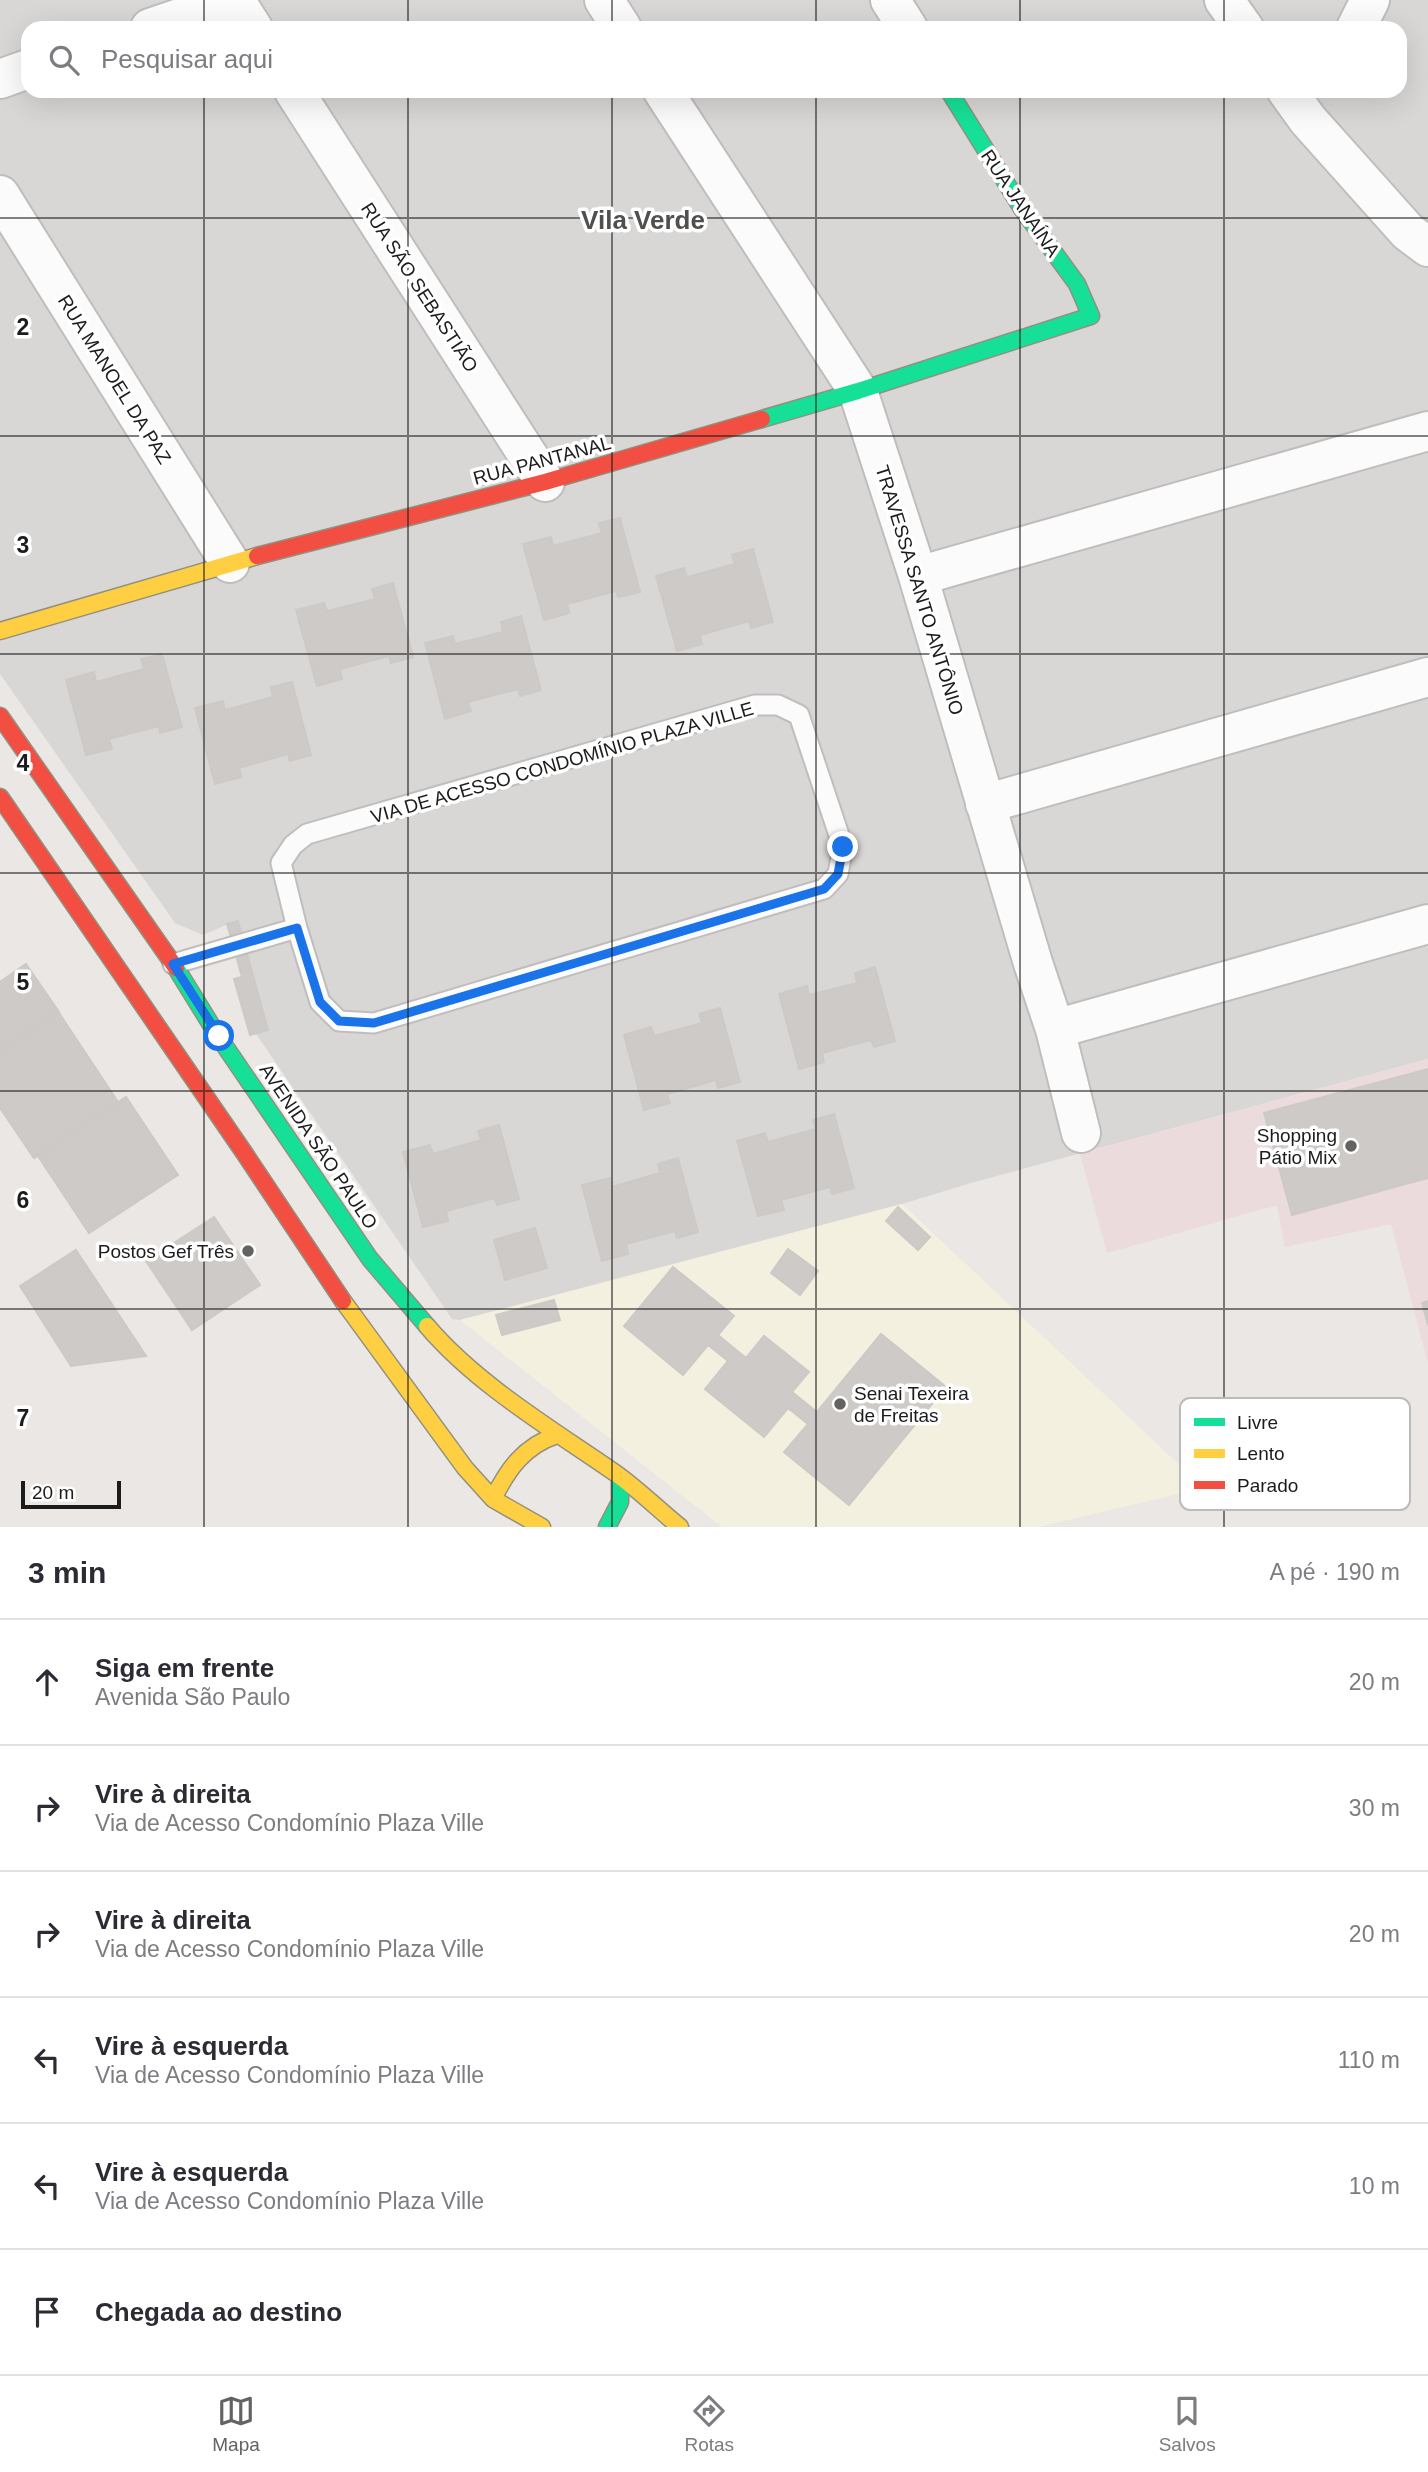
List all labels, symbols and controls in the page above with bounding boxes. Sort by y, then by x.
search box [21,21,1407,98]
icon: search [45,41,83,79]
text: Pesquisar aqui [101,44,273,74]
street label: RUA JANAÍNA [977,146,1064,261]
street label: RUA SÃO SEBASTIÃO [357,199,482,376]
district label: Vila Verde [581,205,705,235]
street label: RUA MANOEL DA PAZ [54,291,175,468]
text: 2 [17,314,29,340]
street label: RUA PANTANAL [471,432,613,489]
street label: TRAVESSA SANTO ANTÔNIO [871,463,968,718]
text: 3 [17,532,29,558]
street label: VIA DE ACESSO CONDOMÍNIO PLAZA VILLE [368,698,756,827]
text: 4 [17,750,30,776]
route end [827,831,858,862]
text: 5 [17,969,30,995]
route start [203,1020,234,1051]
street label: AVENIDA SÃO PAULO [255,1060,382,1233]
place label: Shopping Pátio Mix [1257,1125,1337,1168]
marker: Shopping Pátio Mix [1343,1138,1359,1154]
text: 6 [17,1187,29,1213]
place label: Postos Gef Três [98,1241,234,1262]
marker: Postos Gef Três [240,1243,256,1259]
place label: Senai Texeira de Freitas [854,1383,969,1426]
marker: Senai Texeira de Freitas [832,1396,848,1412]
legend [1180,1398,1410,1510]
text: 7 [17,1405,29,1431]
text: Livre [1237,1412,1278,1433]
text: Lento [1237,1443,1285,1464]
text: Parado [1237,1475,1298,1496]
scale bar [21,1478,121,1510]
text: 20 m [32,1482,74,1503]
text: 3 min [28,1556,106,1589]
text: A pé · 190 m [1270,1559,1400,1585]
text: Siga em frente [95,1653,274,1683]
icon: ahead [28,1663,66,1701]
text: 20 m [1349,1669,1400,1695]
text: Avenida São Paulo [95,1684,290,1710]
text: Vire à direita [95,1779,251,1809]
icon: right [28,1789,66,1827]
text: 30 m [1349,1795,1400,1821]
text: Via de Acesso Condomínio Plaza Ville [95,1810,484,1836]
text: Vire à direita [95,1905,251,1935]
icon: right [28,1915,66,1953]
text: 20 m [1349,1921,1400,1947]
text: Via de Acesso Condomínio Plaza Ville [95,1936,484,1962]
text: Vire à esquerda [95,2031,288,2061]
icon: left [28,2041,66,2079]
text: 110 m [1338,2047,1400,2073]
text: Via de Acesso Condomínio Plaza Ville [95,2062,484,2088]
text: Vire à esquerda [95,2157,288,2187]
icon: left [28,2167,66,2205]
text: 10 m [1349,2173,1400,2199]
text: Via de Acesso Condomínio Plaza Ville [95,2188,484,2214]
icon: arrive [28,2293,66,2331]
text: Chegada ao destino [95,2297,342,2327]
tab: Mapa [212,2392,260,2456]
tab: Rotas [684,2392,734,2456]
tab: Salvos [1159,2392,1216,2456]

